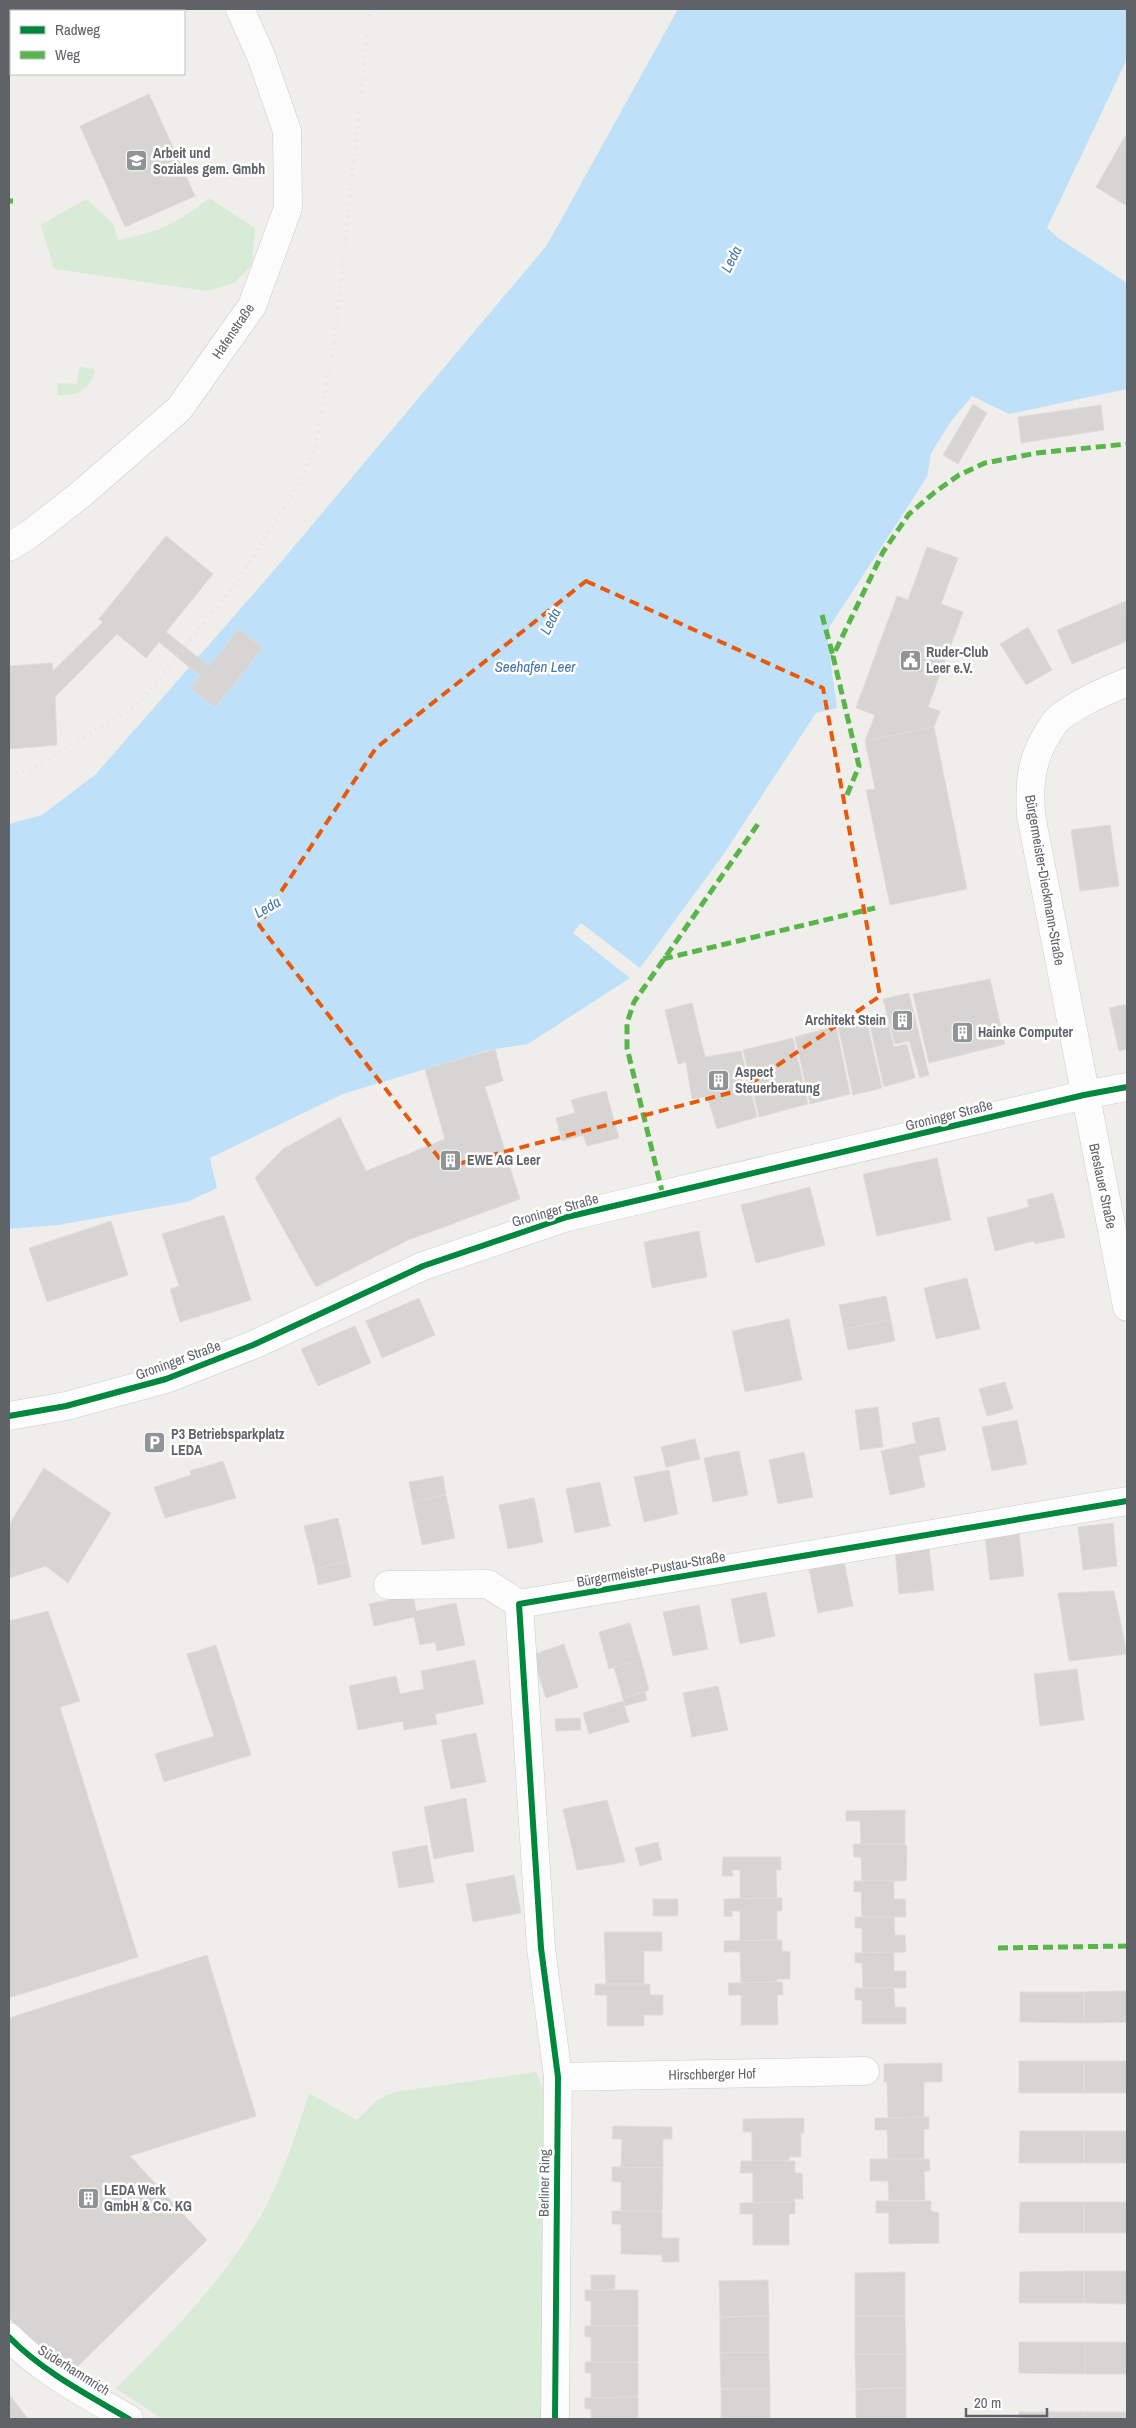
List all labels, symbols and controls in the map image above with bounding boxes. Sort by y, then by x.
legend [10,10,185,75]
text: Radweg [55,19,100,40]
text: Weg [55,44,80,65]
place label: Arbeit und Soziales gem. Gmbh [153,144,265,178]
school or university icon: Arbeit und Soziales gem. Gmbh [125,149,149,173]
water label: Leda [715,242,747,276]
street label: Hafenstraße [208,300,258,362]
water label: Leda [534,604,566,638]
place label: Ruder-Club Leer e.V. [926,643,989,677]
public building icon: Ruder-Club Leer e.V. [898,648,922,672]
water label: Seehafen Leer [495,656,576,677]
street label: Bürgermeister-Dieckmann-Straße [1021,793,1069,967]
water label: Leda [250,891,284,923]
building icon: Architekt Stein [890,1008,914,1032]
place label: Architekt Stein [805,1011,886,1029]
building icon: Hainke Computer [950,1020,974,1044]
place label: Hainke Computer [978,1023,1074,1041]
place label: Aspect Steuerberatung [735,1063,820,1097]
building icon: Aspect Steuerberatung [707,1068,731,1092]
street label: Groninger Straße [903,1095,995,1135]
street label: Breslauer Straße [1085,1142,1121,1230]
building icon: EWE AG Leer [439,1148,463,1172]
place label: EWE AG Leer [467,1151,541,1169]
street label: Groninger Straße [510,1189,600,1231]
street label: Groninger Straße [133,1336,223,1384]
place label: P3 Betriebsparkplatz LEDA [171,1425,285,1459]
parking icon: P3 Betriebsparkplatz LEDA [143,1430,167,1454]
street label: Bürgermeister-Pustau-Straße [575,1547,727,1591]
street label: Hirschberger Hof [668,2064,757,2084]
street label: Berliner Ring [534,2148,554,2217]
place label: LEDA Werk GmbH & Co. KG [104,2181,192,2215]
building icon: LEDA Werk GmbH & Co. KG [76,2186,100,2210]
street label: Süderhammrich [35,2341,113,2399]
scale bar [966,2386,1047,2418]
text: 20 m [974,2392,1001,2413]

